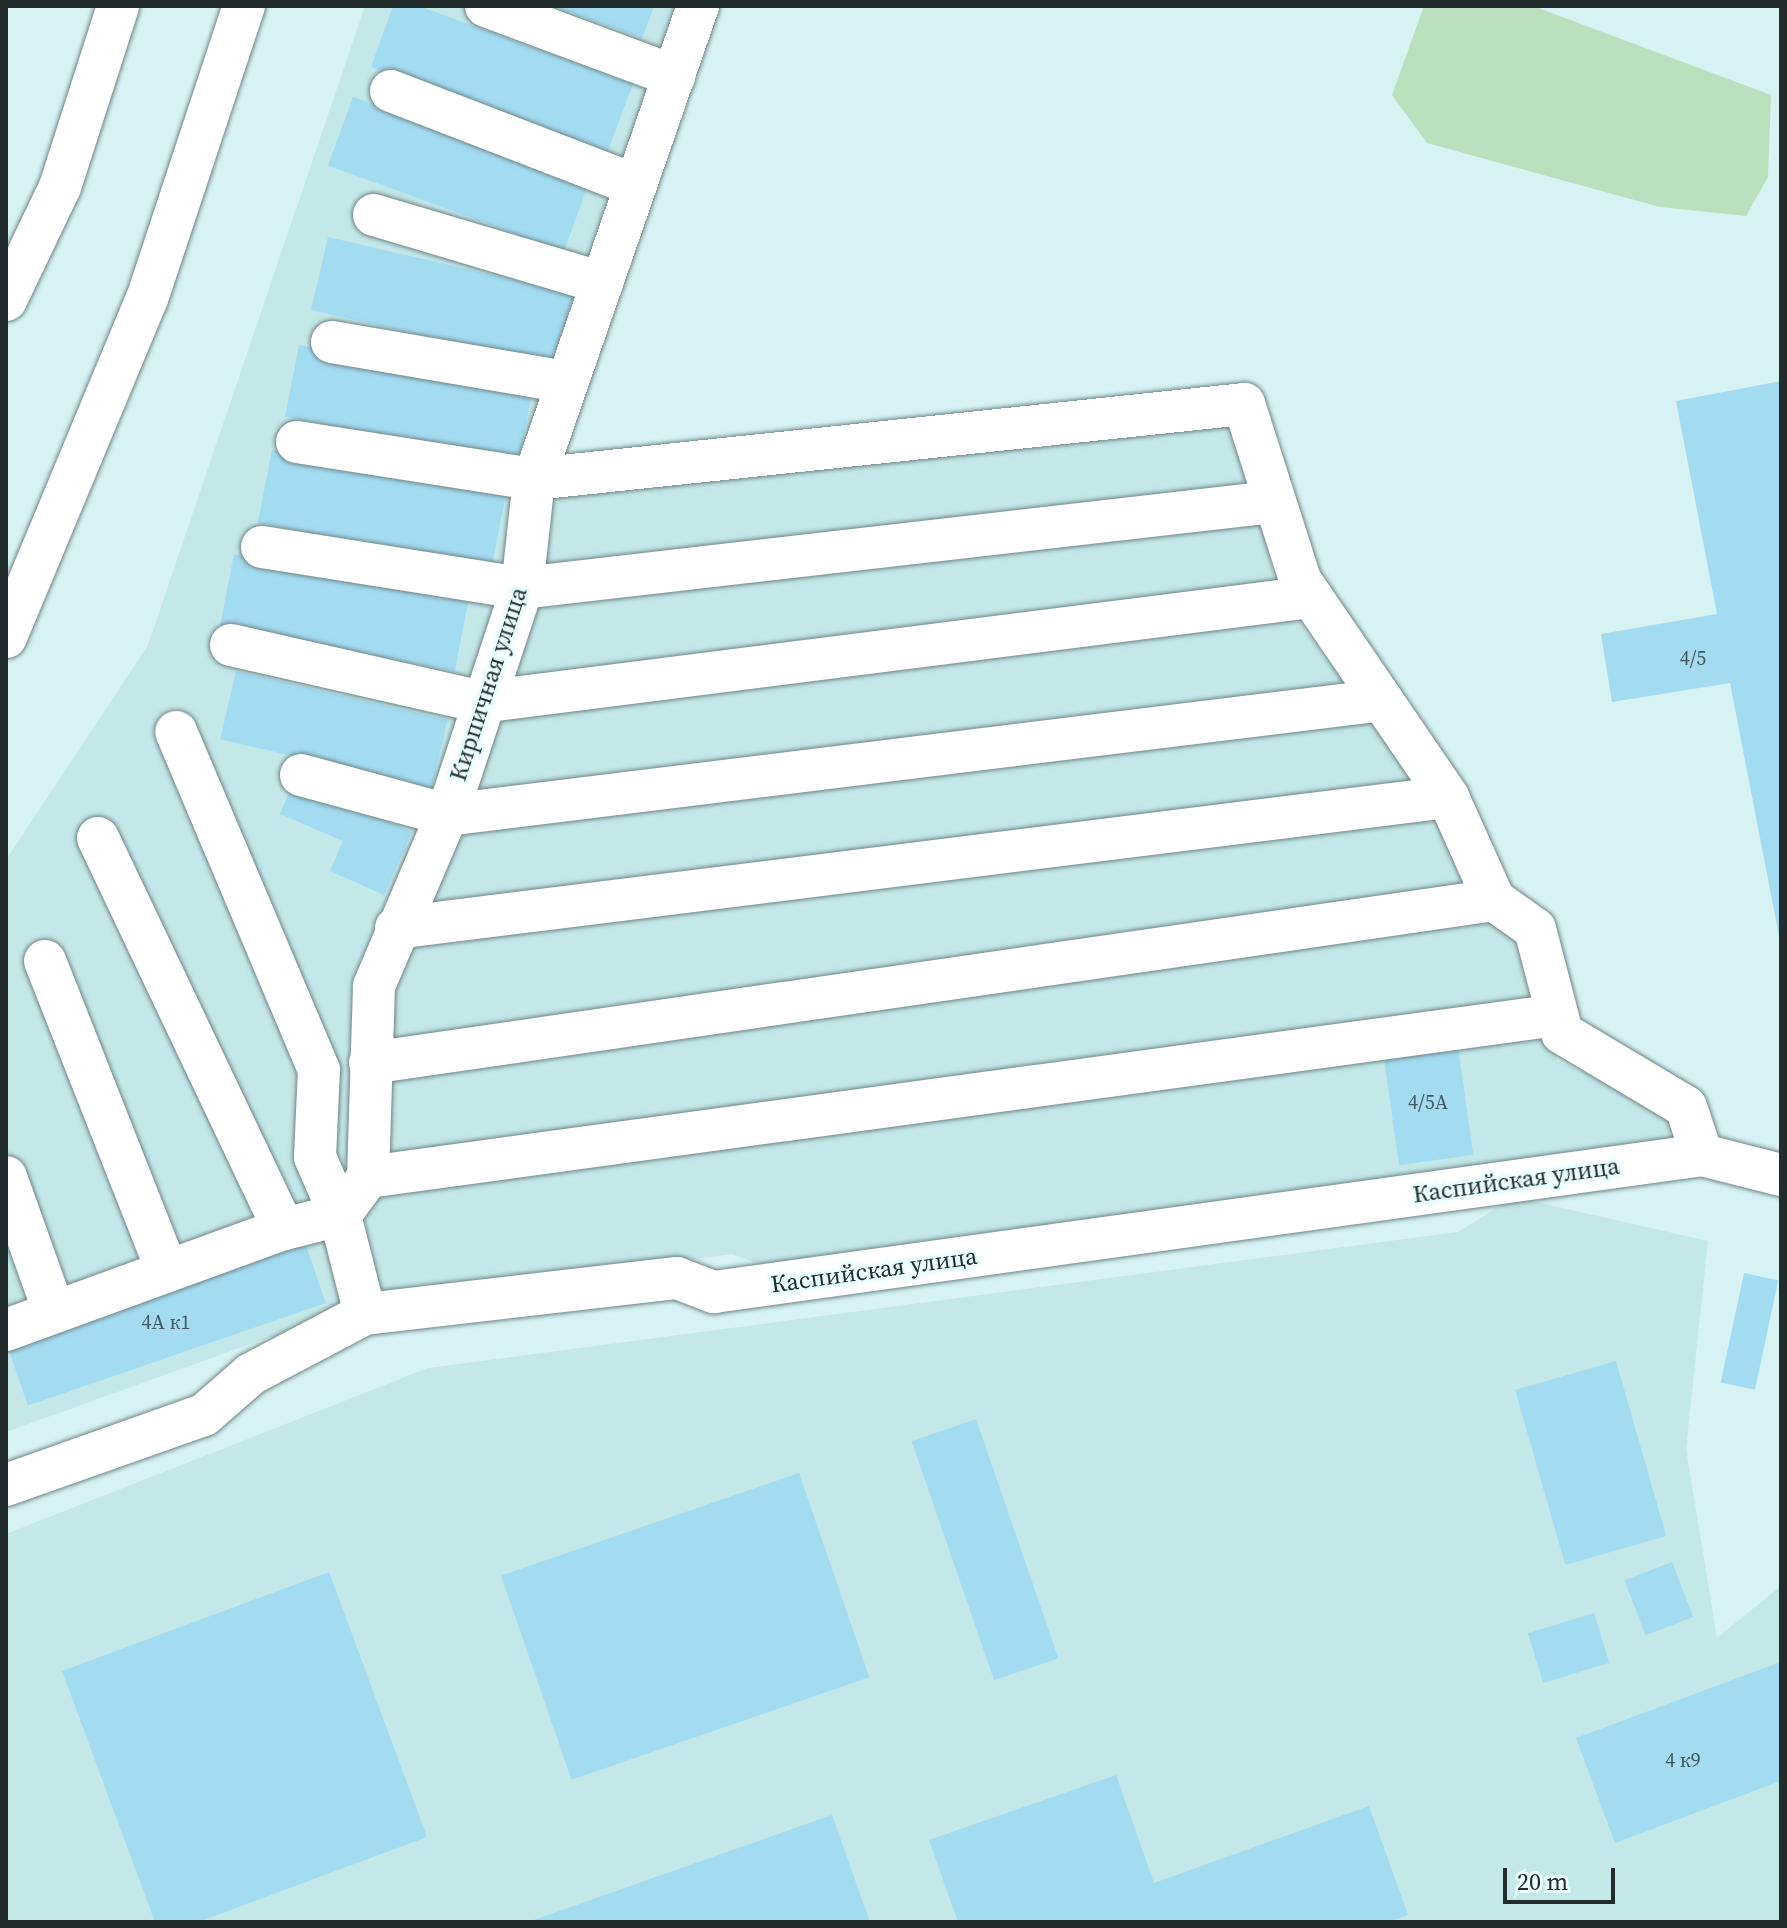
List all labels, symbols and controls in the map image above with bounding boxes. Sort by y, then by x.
street label: Кирпичная улица [443,583,533,785]
house number: 4/5 [1680,646,1706,670]
house number: 4/5А [1408,1090,1448,1114]
street label: Каспийская улица [1411,1151,1621,1209]
street label: Каспийская улица [769,1241,979,1299]
house number: 4А к1 [142,1310,190,1334]
house number: 4 к9 [1665,1748,1701,1772]
scale bar [1507,1852,1619,1902]
text: 20 m [1517,1865,1568,1898]

